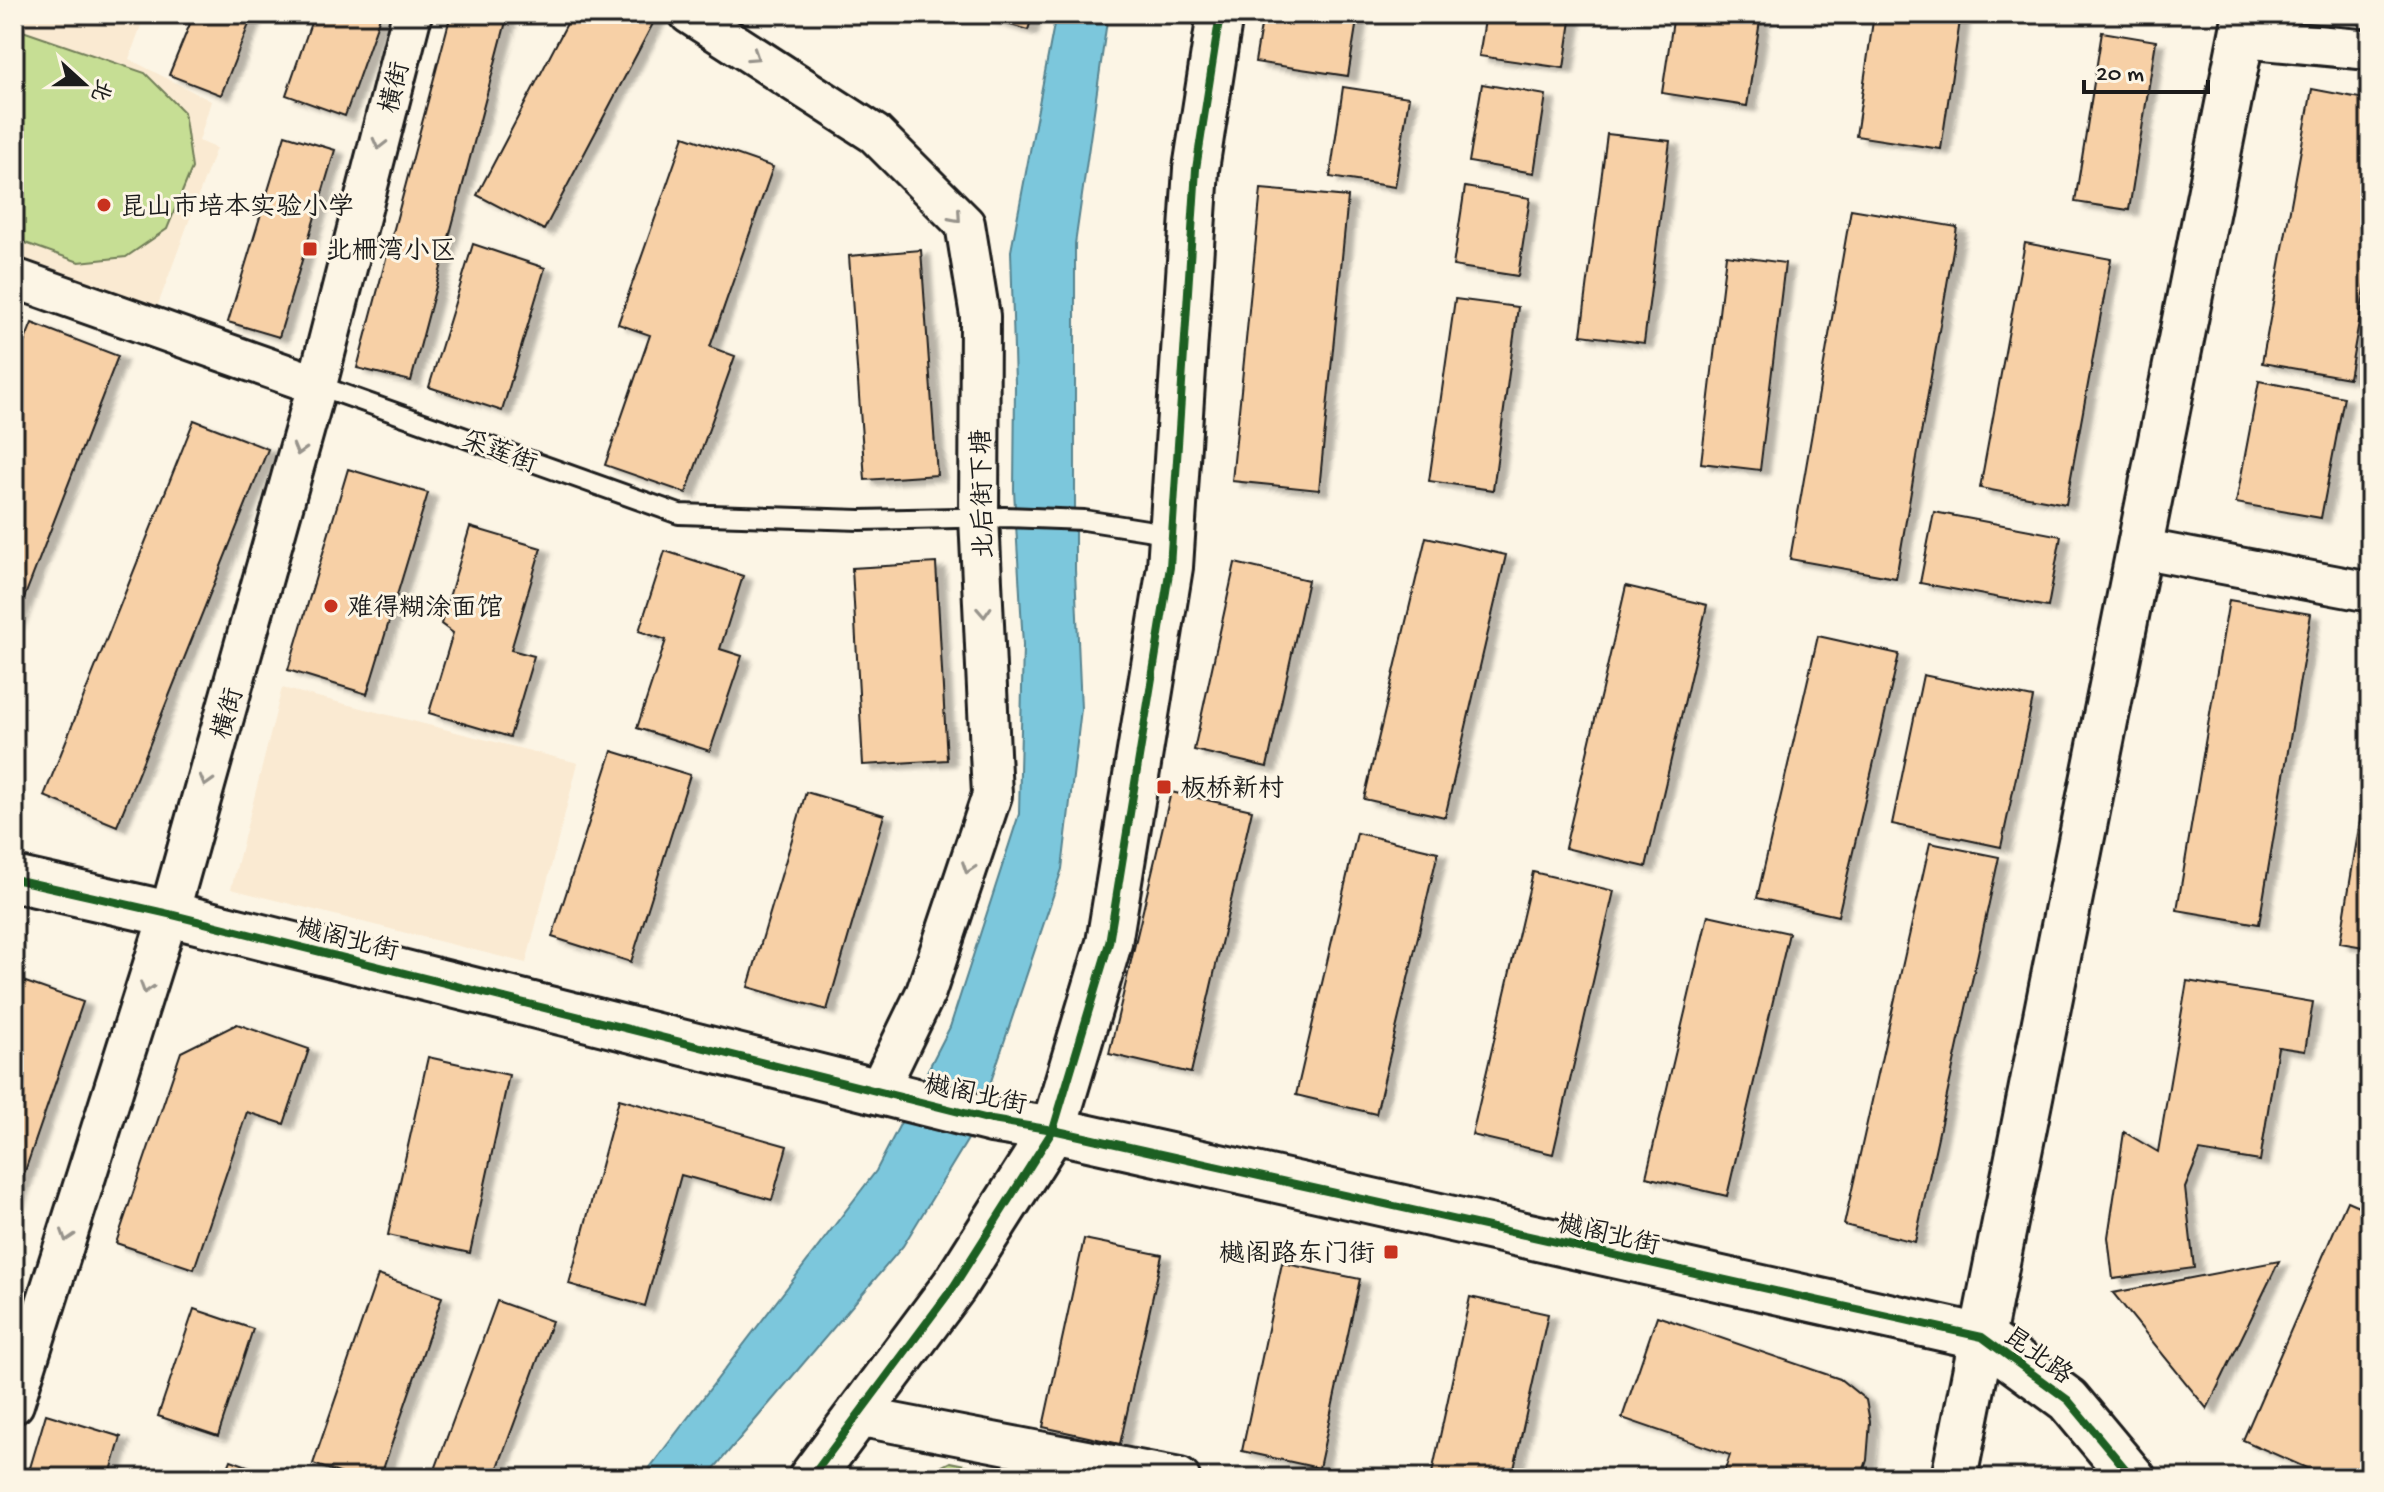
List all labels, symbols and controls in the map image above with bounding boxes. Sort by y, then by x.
north arrow [44,44,124,124]
scale bar [2084,44,2208,94]
one-way arrow [745,47,760,62]
street label: 横街 [375,59,419,117]
text: 20 m [2096,61,2144,90]
text: 北 [83,75,115,105]
one-way arrow [371,136,388,150]
place label: 昆山市培本实验小学 [120,192,354,225]
marker: 昆山市培本实验小学 [95,196,113,214]
one-way arrow [947,208,961,222]
place label: 北栅湾小区 [326,236,456,269]
marker: 北栅湾小区 [301,240,319,258]
street label: 采莲街 [457,424,541,482]
street label: 北后街下塘 [967,429,1002,559]
one-way arrow [292,442,308,456]
place label: 难得糊涂面馆 [347,593,503,626]
marker: 难得糊涂面馆 [322,597,340,615]
one-way arrow [975,606,992,619]
street label: 横街 [207,685,252,744]
one-way arrow [199,773,216,787]
place label: 板桥新村 [1180,775,1284,807]
marker: 板桥新村 [1155,778,1173,796]
one-way arrow [961,860,977,874]
street label: 樾阁北街 [293,914,401,970]
one-way arrow [139,981,155,995]
street label: 樾阁北街 [921,1070,1029,1123]
street label: 樾阁北街 [1554,1210,1662,1264]
one-way arrow [60,1229,76,1243]
place label: 樾阁路东门街 [1219,1239,1375,1272]
marker: 樾阁路东门街 [1382,1243,1400,1261]
street label: 昆北路 [1996,1321,2078,1393]

